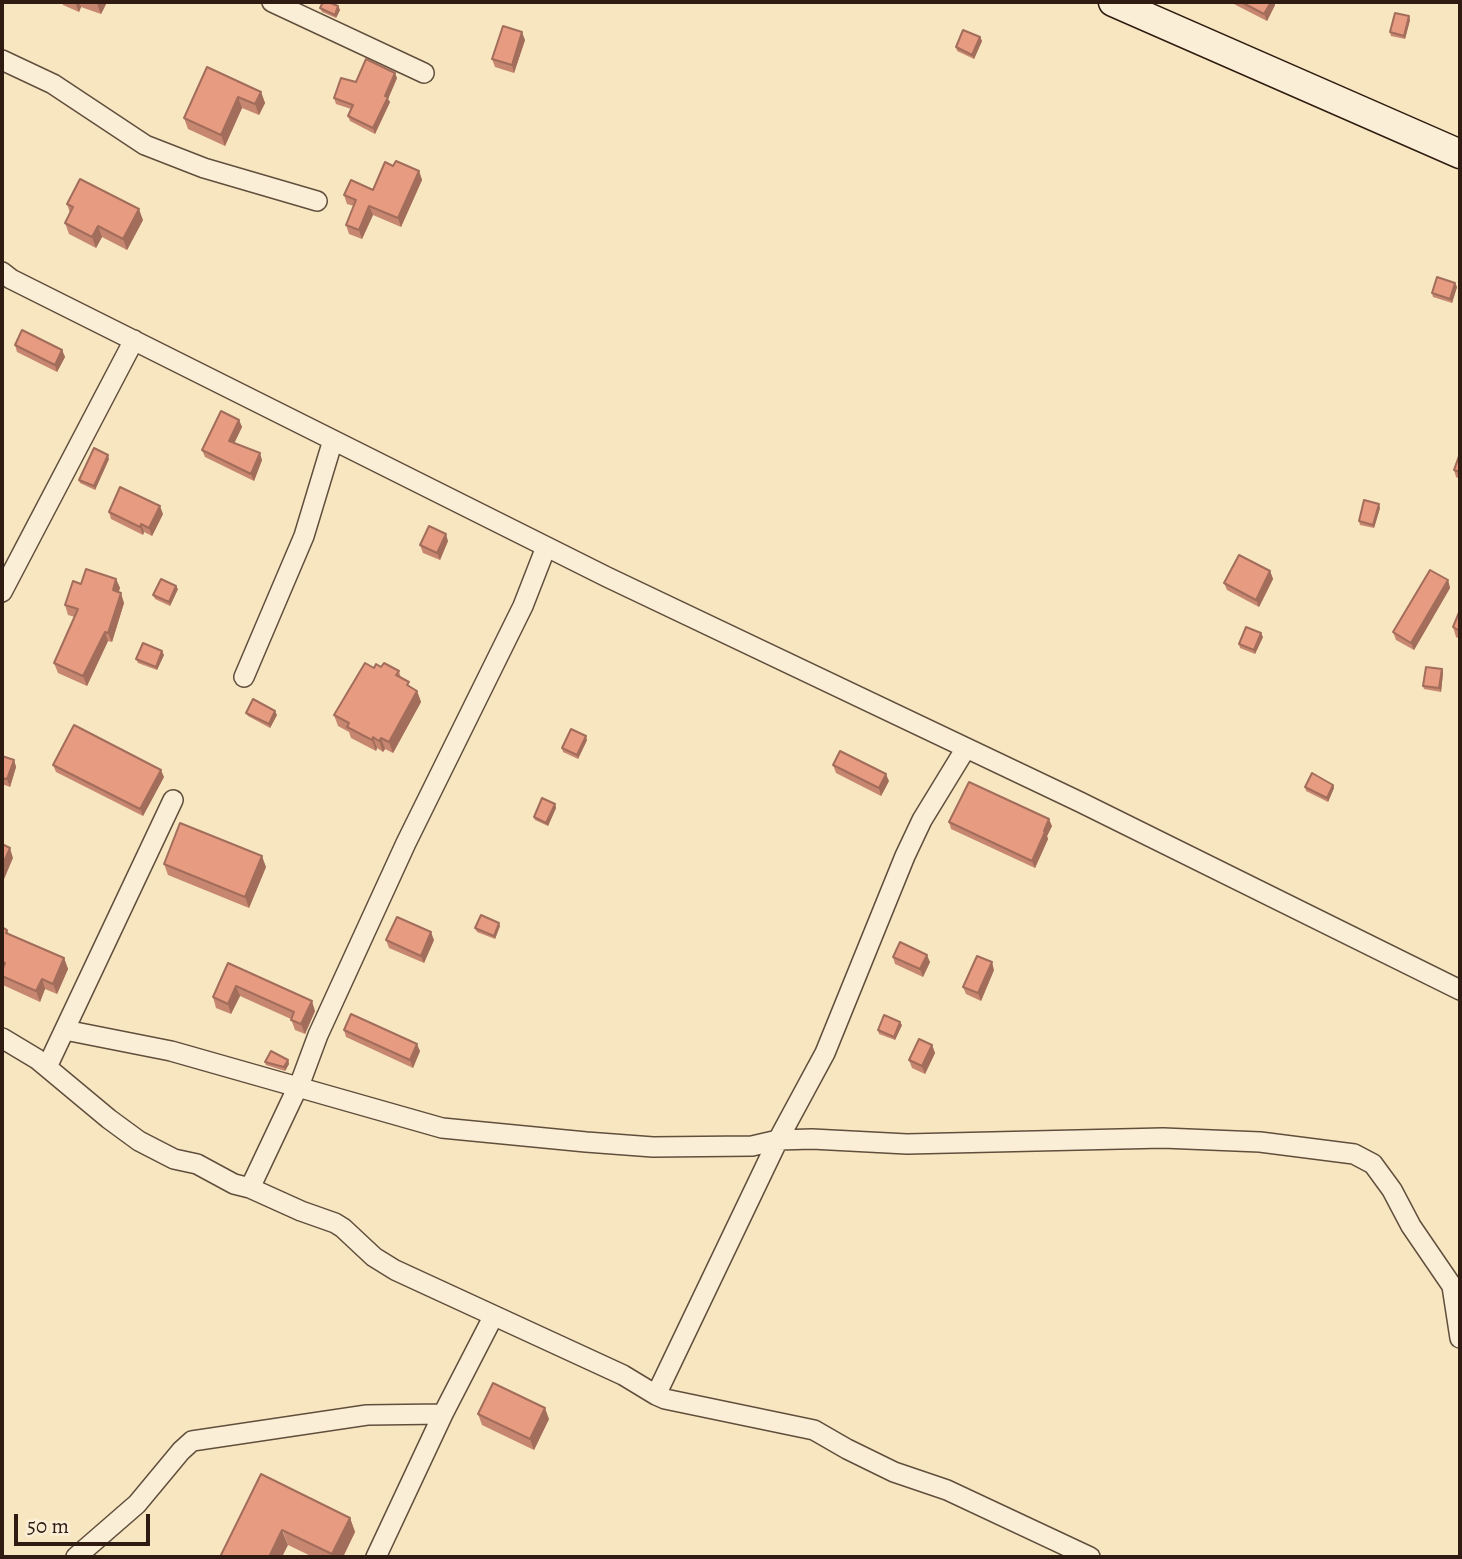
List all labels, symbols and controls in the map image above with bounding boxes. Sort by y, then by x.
scale bar [18,1500,154,1544]
text: 50 m [27,1512,69,1540]

